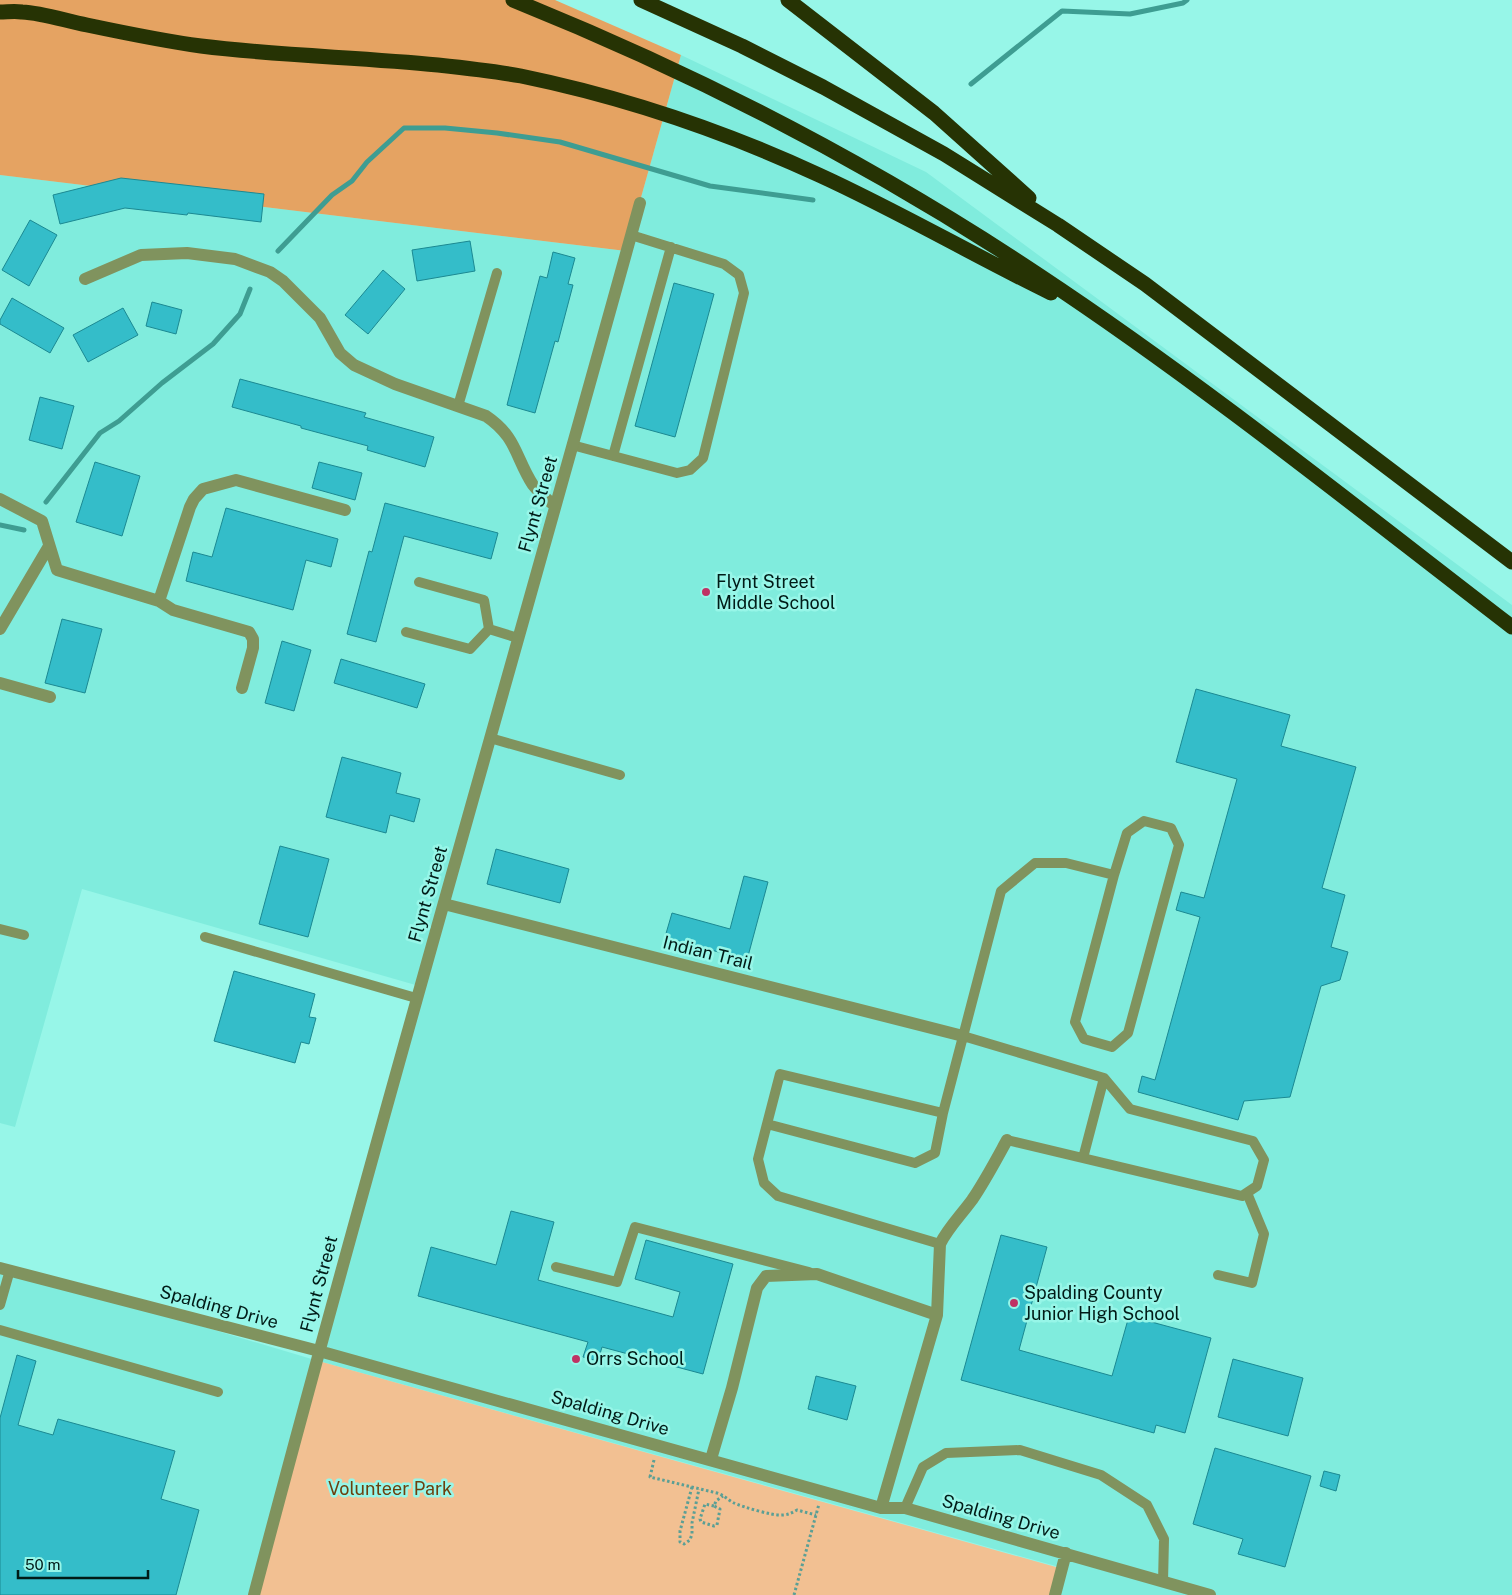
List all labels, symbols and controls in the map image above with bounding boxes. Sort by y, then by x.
street label: Flynt Street [514,453,561,555]
place label: Flynt Street Middle School [716,571,835,613]
marker: Flynt Street Middle School [700,586,712,598]
street label: Flynt Street [404,843,451,945]
street label: Indian Trail [661,931,755,974]
street label: Flynt Street [296,1233,342,1335]
street label: Spalding Drive [157,1281,281,1332]
place label: Spalding County Junior High School [1024,1282,1180,1324]
marker: Spalding County Junior High School [1008,1297,1020,1309]
place label: Orrs School [586,1348,684,1369]
marker: Orrs School [570,1353,582,1365]
street label: Spalding Drive [549,1386,672,1439]
park label: Volunteer Park [328,1478,452,1499]
street label: Spalding Drive [940,1490,1063,1543]
scale bar [18,1548,148,1580]
text: 50 m [25,1556,60,1573]

